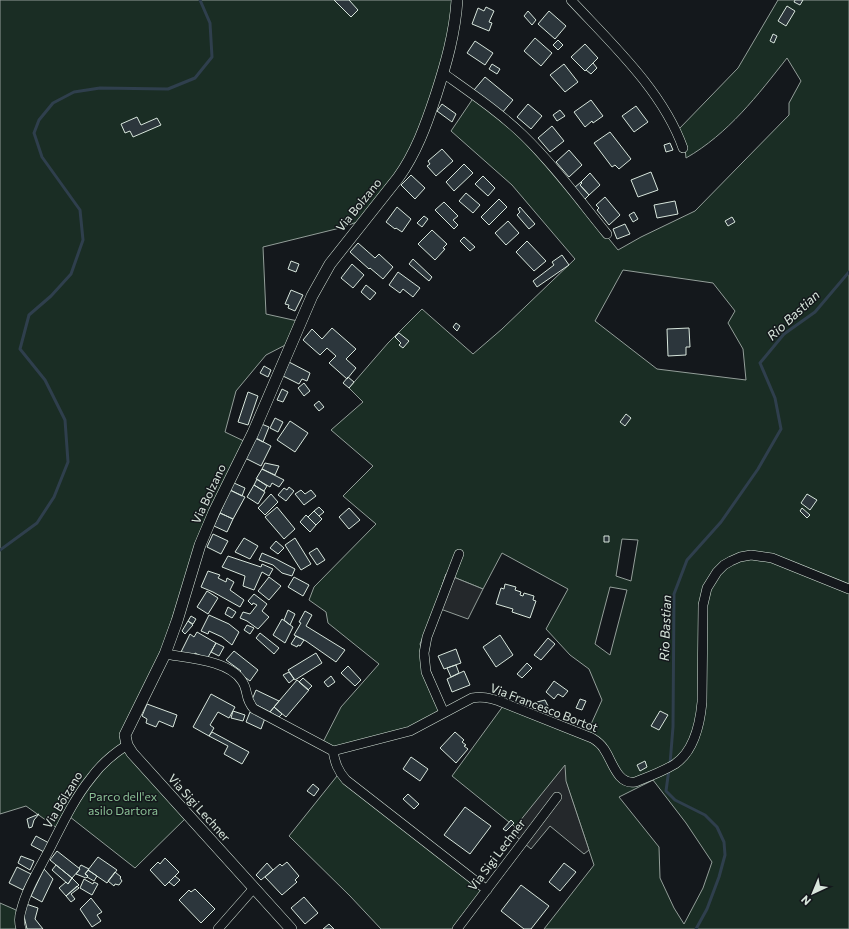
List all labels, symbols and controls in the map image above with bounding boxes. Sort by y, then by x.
street label: Via Bolzano [333,175,384,234]
water label: Rio Bastian [763,287,823,343]
street label: Via Bolzano [188,462,228,526]
water label: Rio Bastian [656,595,674,661]
street label: Via Francesco Bortot [489,680,600,734]
street label: Via Bolzano [40,768,85,831]
street label: Via Sigi Lechner [166,771,234,844]
park label: Parco dell'ex asilo Dartora [88,789,158,817]
street label: Via Sigi Lechner [465,816,528,893]
north arrow [793,873,833,913]
text: N [798,893,813,908]

